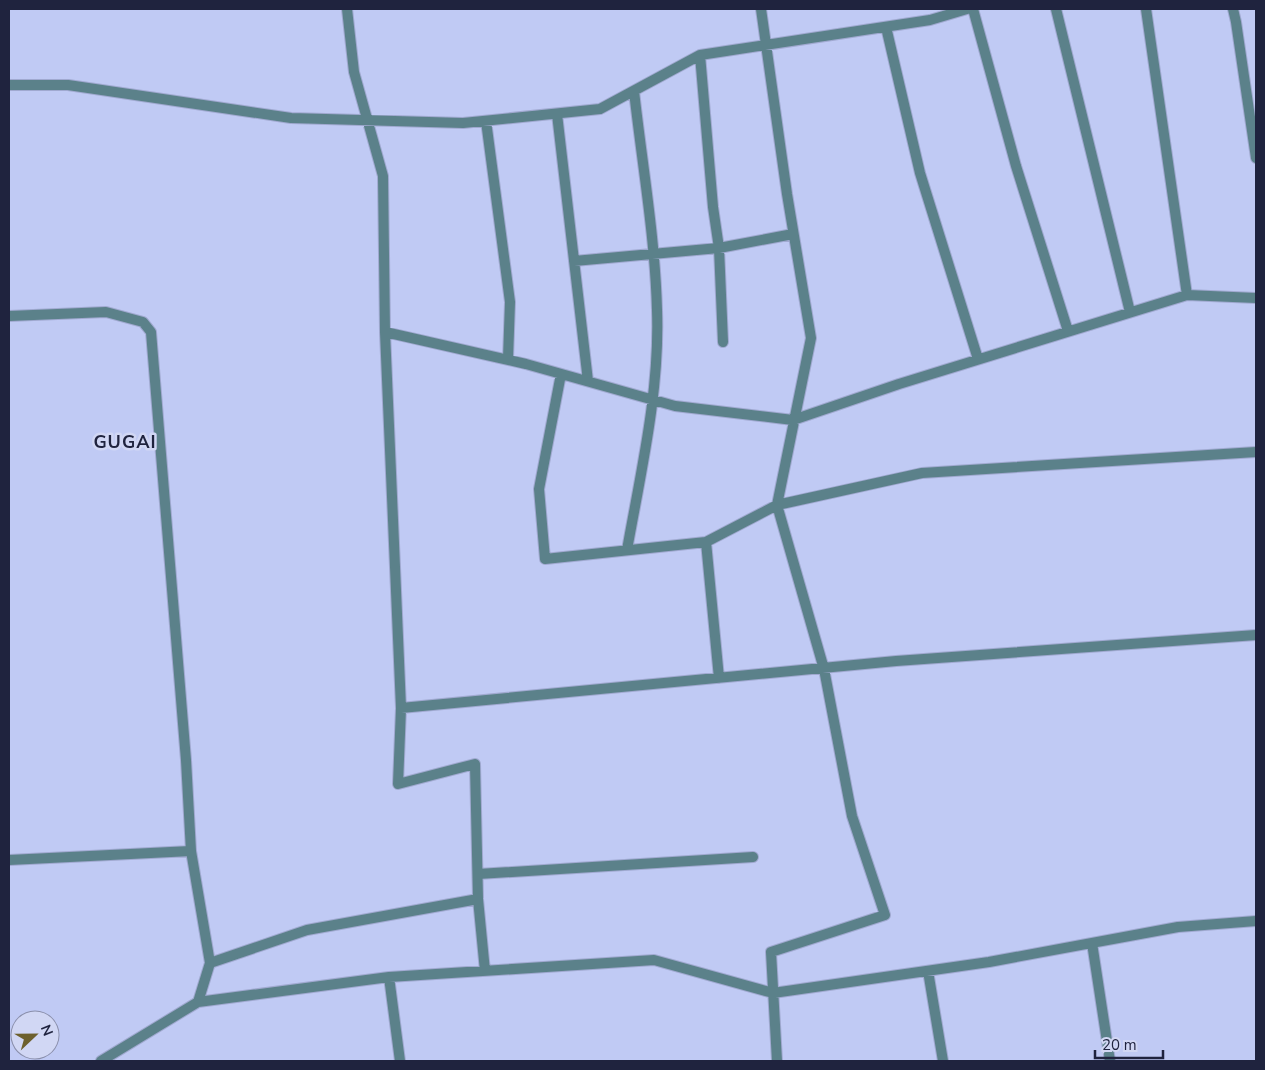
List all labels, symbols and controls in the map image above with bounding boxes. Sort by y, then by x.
district label: GUGAI [93,430,157,454]
north arrow [10,1010,60,1060]
text: N [36,1022,57,1039]
scale bar [1095,1028,1162,1060]
text: 20 m [1102,1035,1137,1055]

